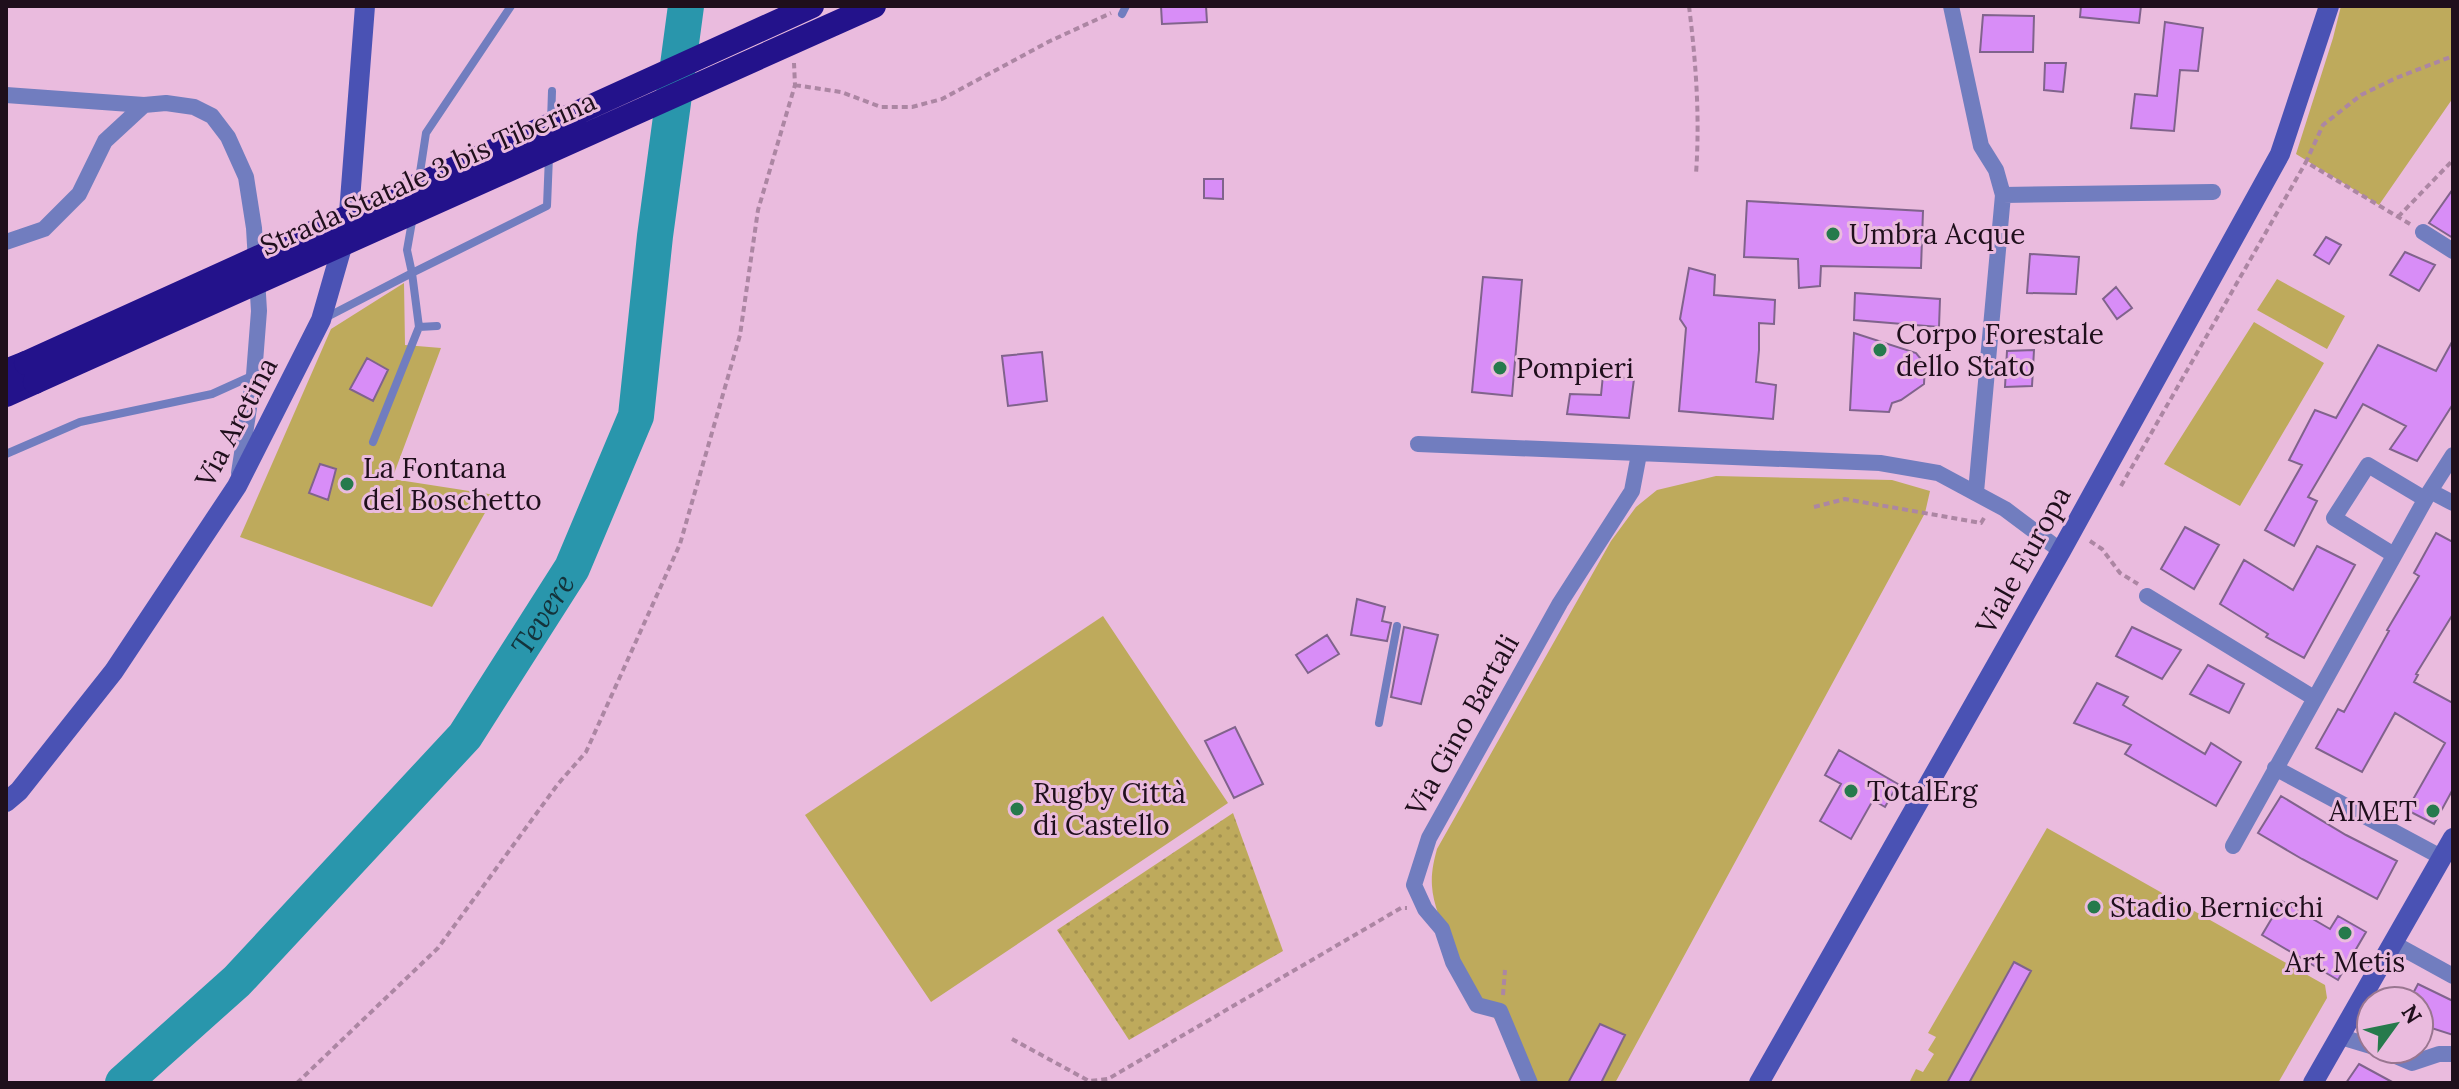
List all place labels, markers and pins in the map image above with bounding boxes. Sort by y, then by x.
place label: Umbra Acque [1849,216,2025,252]
marker: Umbra Acque [1824,225,1842,243]
place label: Corpo Forestale dello Stato [1896,316,2104,384]
marker: Corpo Forestale dello Stato [1871,341,1889,359]
place label: Pompieri [1516,350,1634,386]
marker: Pompieri [1491,359,1509,377]
place label: La Fontana del Boschetto [363,450,542,518]
marker: La Fontana del Boschetto [338,475,356,493]
place label: TotalErg [1867,773,1978,809]
place label: Rugby Città di Castello [1033,775,1186,843]
marker: TotalErg [1842,782,1860,800]
place label: AIMET [2328,793,2417,829]
marker: Rugby Città di Castello [1008,800,1026,818]
marker: AIMET [2424,802,2442,820]
place label: Stadio Bernicchi [2110,889,2323,925]
marker: Stadio Bernicchi [2085,898,2103,916]
marker: Art Metis [2336,924,2354,942]
place label: Art Metis [2284,944,2405,980]

